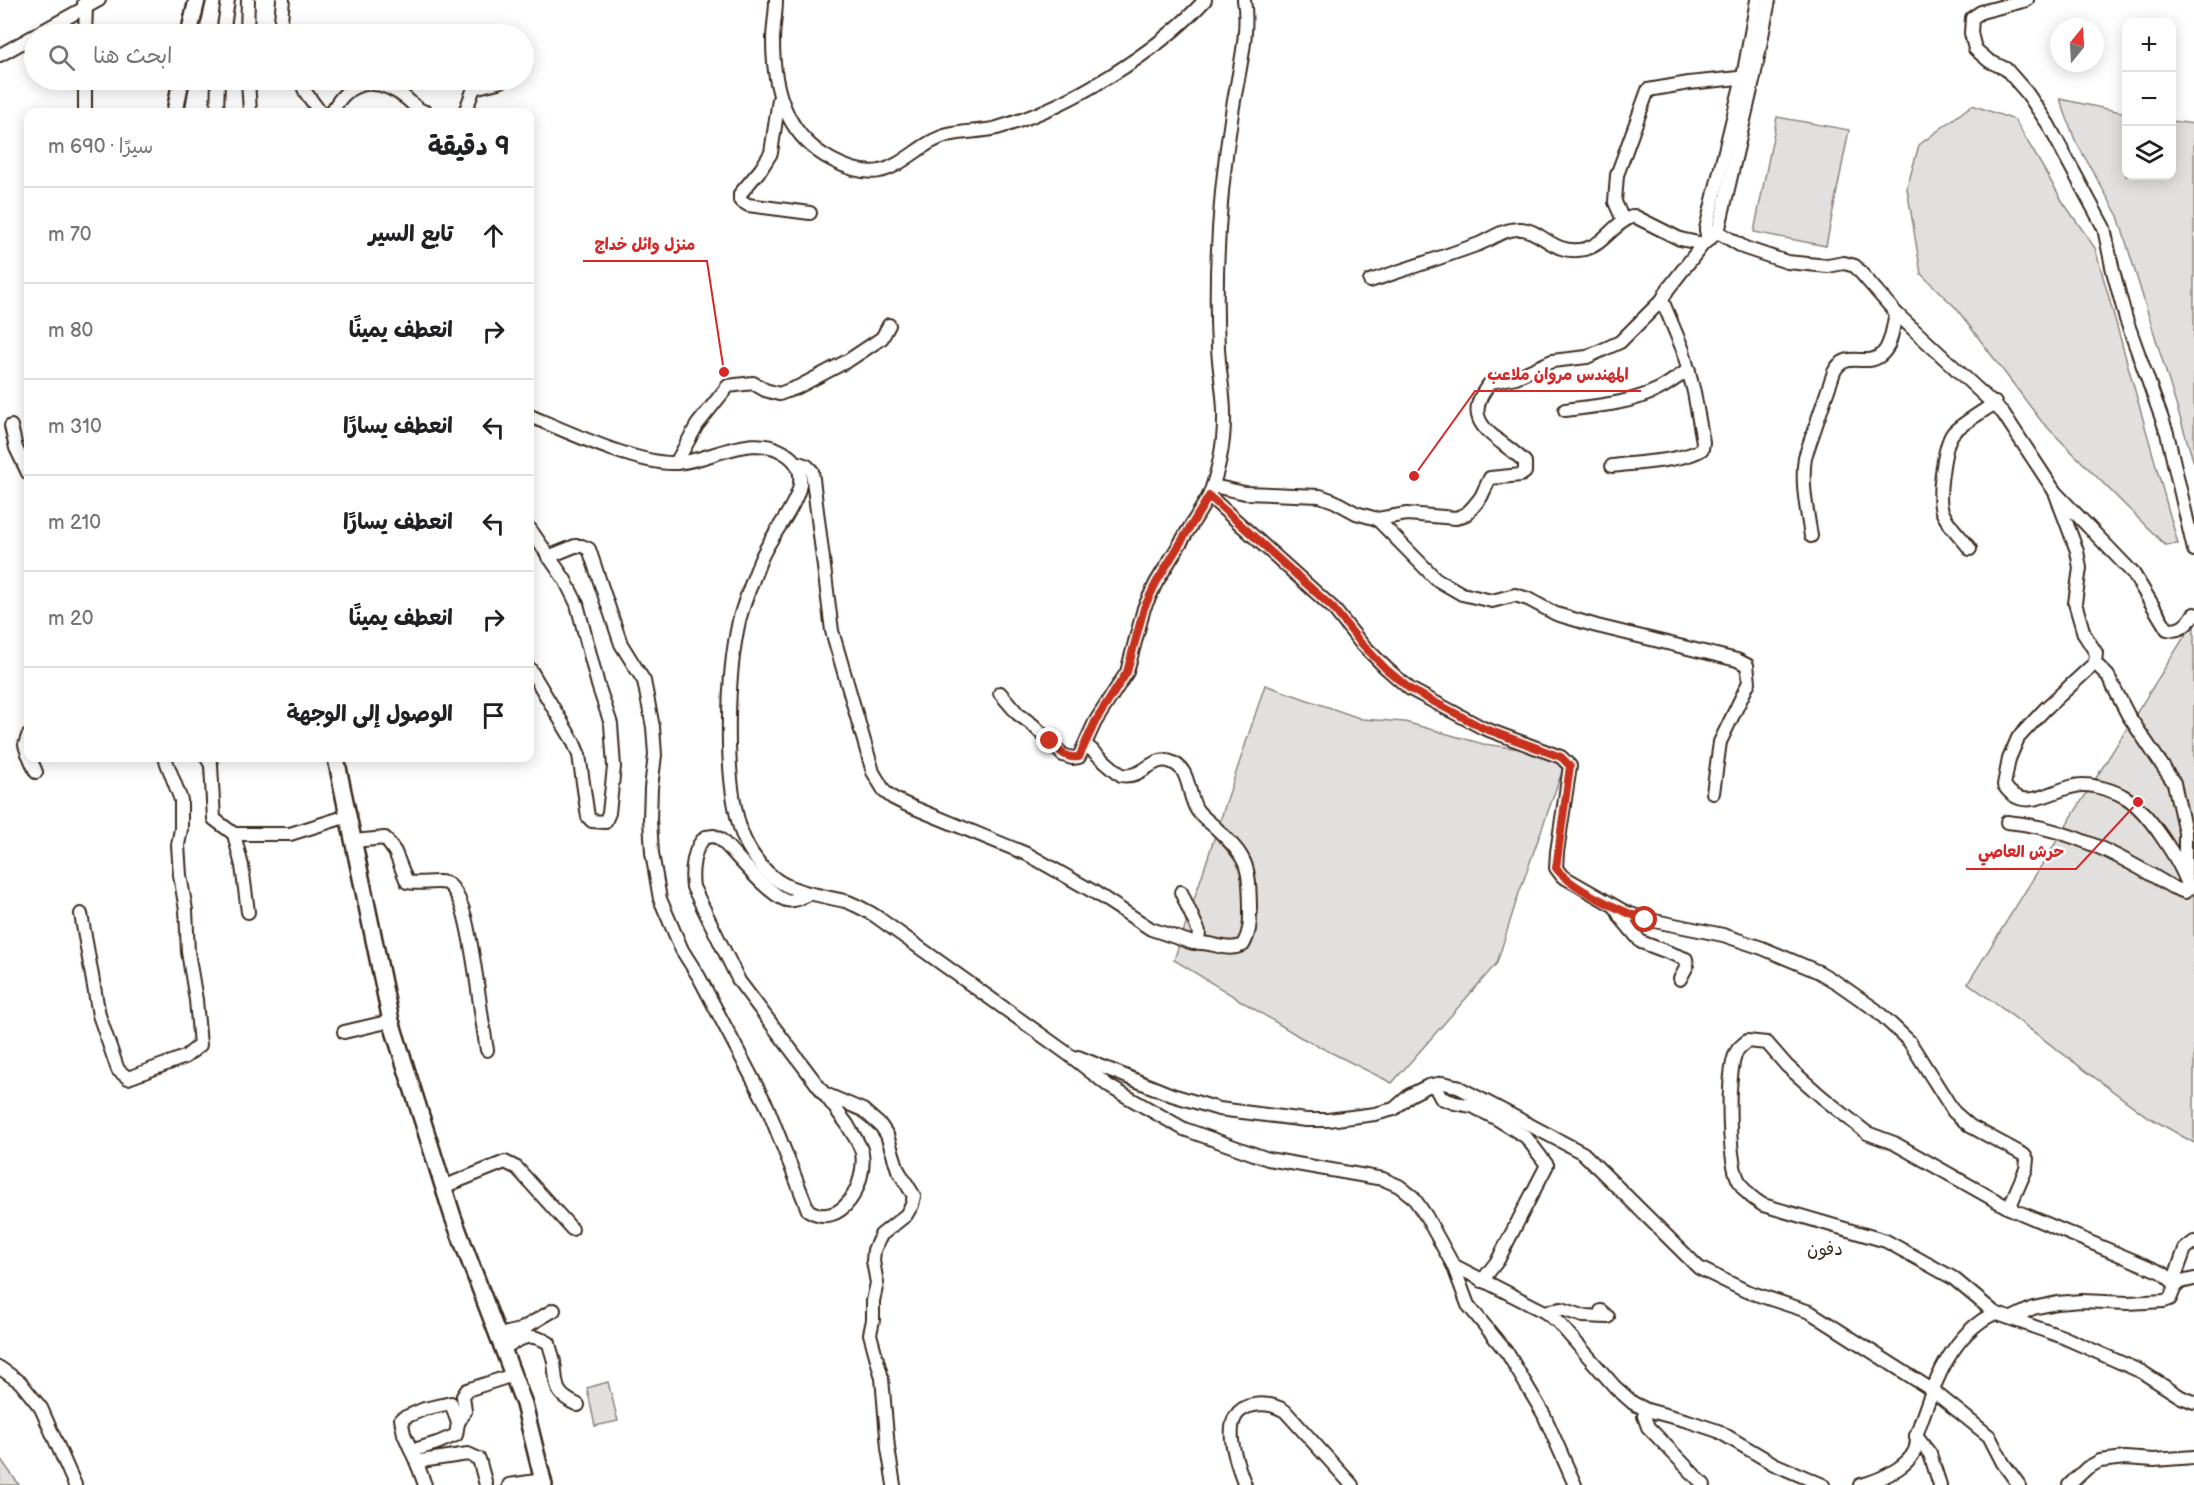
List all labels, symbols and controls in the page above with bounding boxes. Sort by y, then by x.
north arrow [2050,18,2104,72]
map controls [2122,18,2176,180]
button: + [2122,18,2176,72]
search box [24,24,534,90]
icon: search [45,41,78,74]
text: ابحث هنا [93,43,173,70]
button: − [2122,72,2176,126]
button: layers [2122,126,2176,180]
text: 9 دقيقة [428,132,510,163]
text: سيرًا · 690 m [48,135,153,159]
icon: ahead [477,219,510,252]
text: تابع السير [369,221,453,248]
text: 70 m [48,223,92,247]
callout: منزل وائل خداج [583,227,707,261]
text: منزل وائل خداج [595,236,695,255]
icon: right [477,315,510,348]
text: انعطف يمينًا [349,317,453,344]
text: 80 m [48,319,93,343]
callout: المهندس مروان ملاعب [1475,357,1641,391]
text: المهندس مروان ملاعب [1487,366,1629,385]
icon: left [477,411,510,444]
text: انعطف يسارًا [343,413,453,440]
text: 310 m [48,415,102,439]
icon: left [477,507,510,540]
text: انعطف يسارًا [343,509,453,536]
text: 210 m [48,511,101,535]
icon: right [477,603,510,636]
text: انعطف يمينًا [349,605,453,632]
text: 20 m [48,607,94,631]
icon: arrive [477,699,510,732]
text: الوصول إلى الوجهة [286,701,453,728]
route end [1036,727,1062,753]
callout: حرش العاصي [1966,835,2076,869]
text: حرش العاصي [1978,843,2064,866]
route start [1631,906,1657,932]
district label: دفون [1807,1239,1843,1260]

